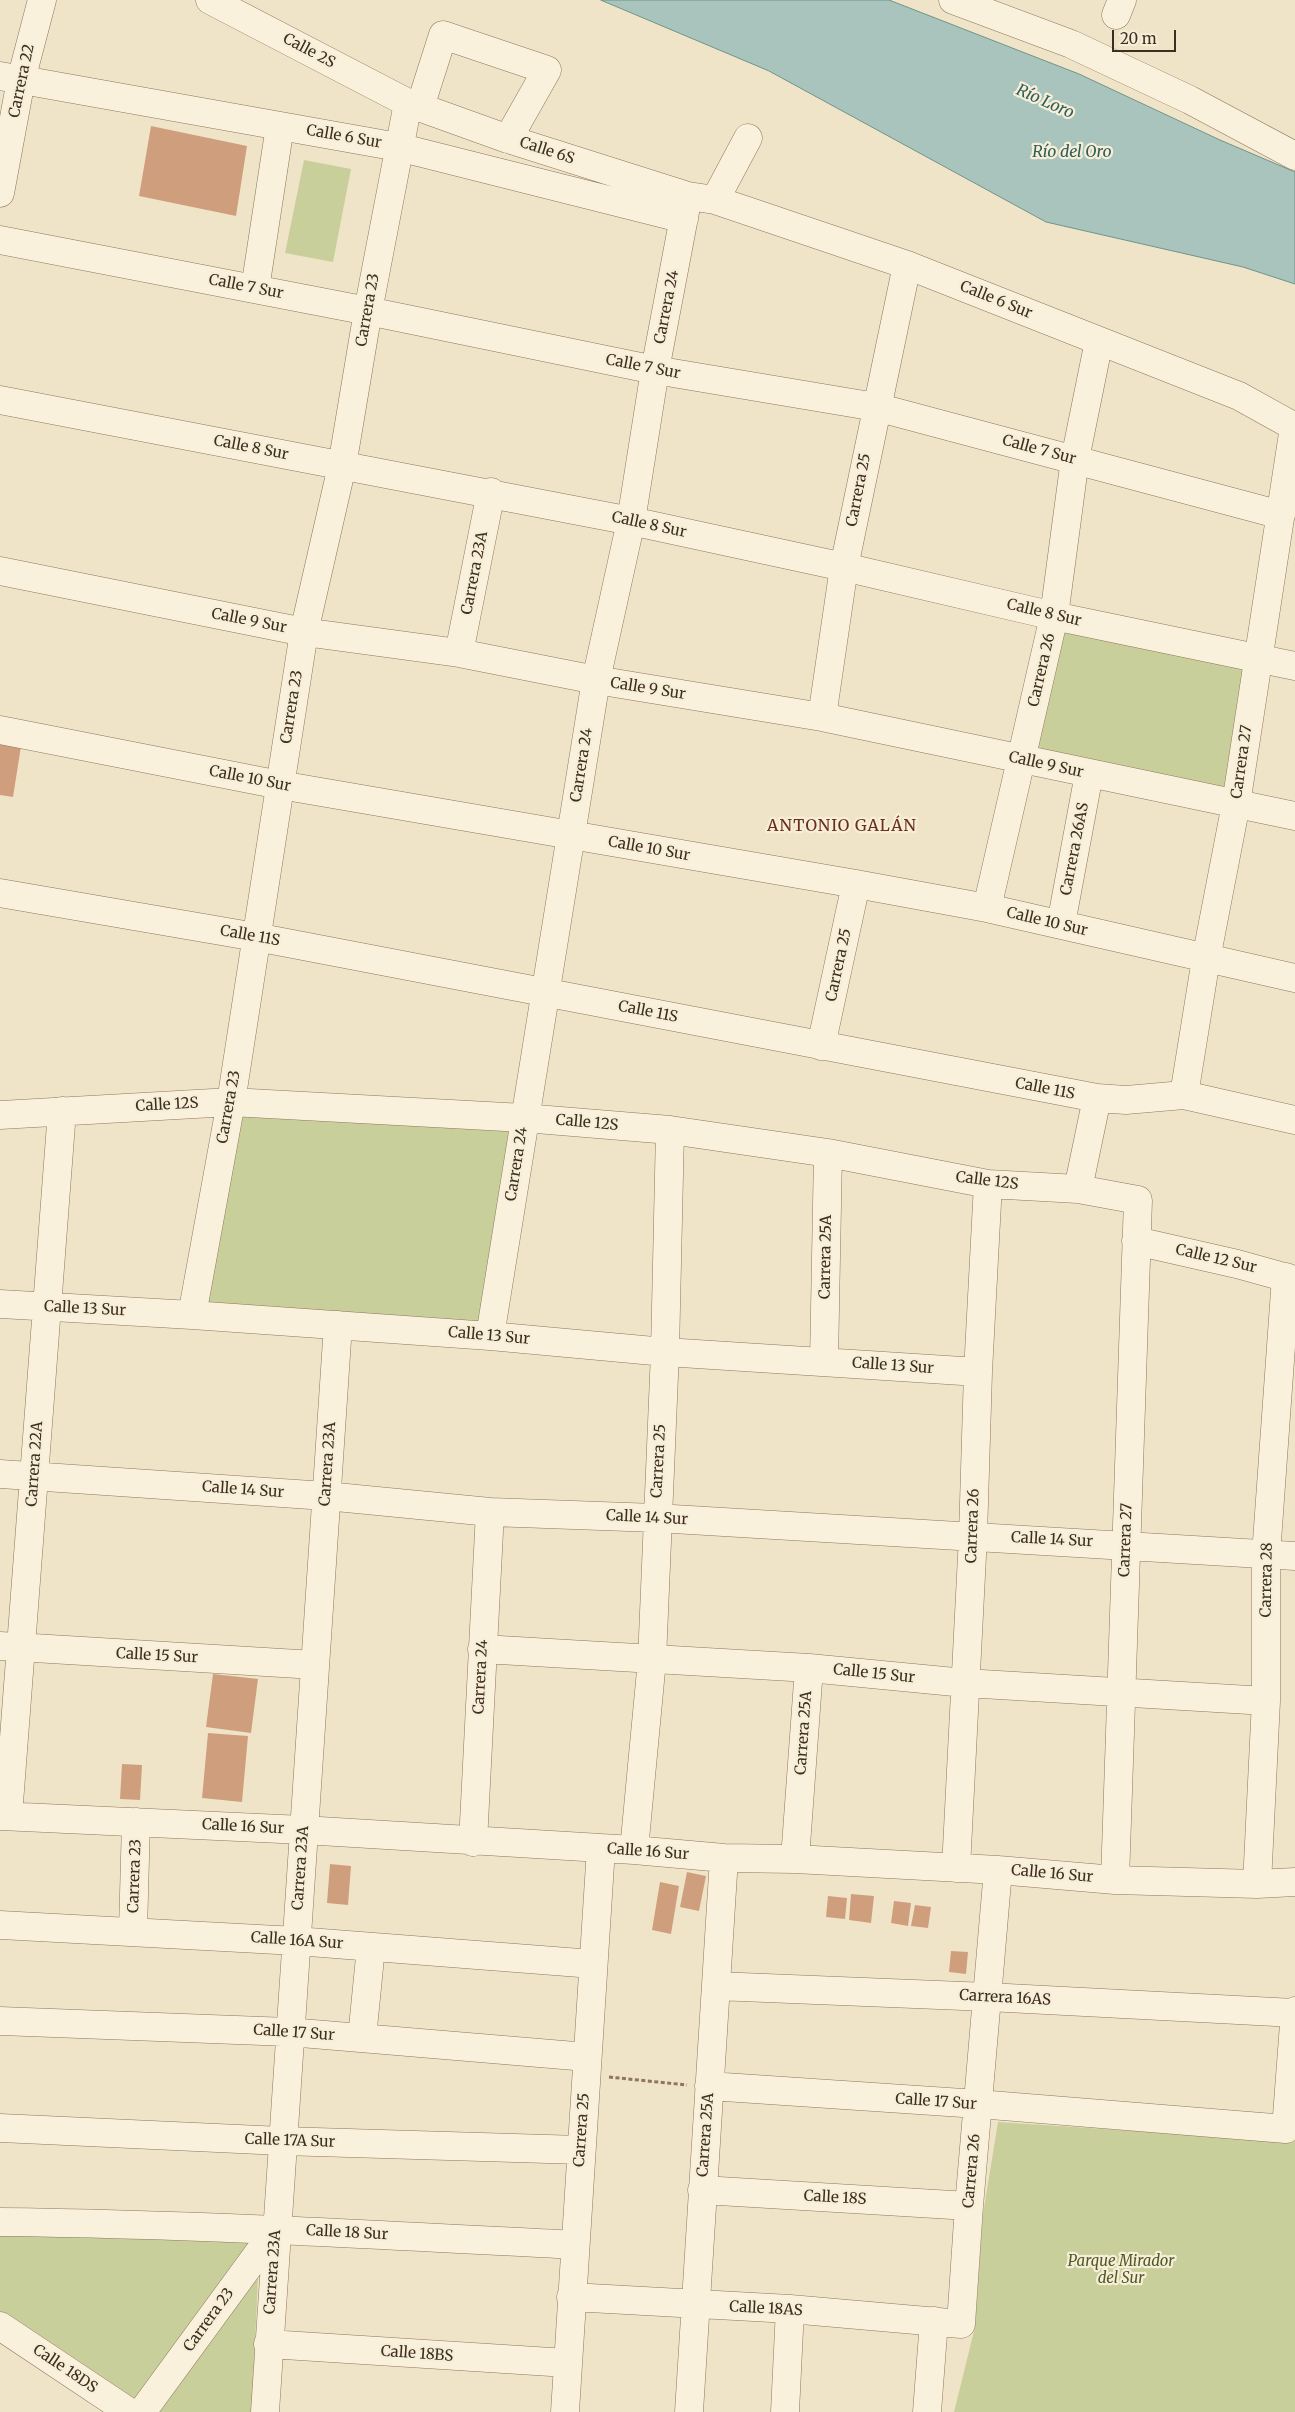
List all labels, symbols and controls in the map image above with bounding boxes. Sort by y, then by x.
scale bar [1115,20,1179,52]
text: 20 m [1120,29,1157,48]
street label: Calle 2S [280,30,338,72]
street label: Carrera 22 [5,43,39,119]
water label: Río Loro [1013,81,1077,123]
street label: Calle 6 Sur [305,122,383,152]
street label: Calle 6S [517,134,577,168]
water label: Río del Oro [1032,142,1112,162]
street label: Carrera 24 [651,269,683,345]
street label: Calle 7 Sur [207,271,285,303]
street label: Carrera 23 [353,272,383,348]
street label: Calle 6 Sur [957,277,1035,323]
street label: Calle 7 Sur [604,351,682,383]
street label: Calle 8 Sur [212,432,290,464]
street label: Calle 7 Sur [1000,432,1078,468]
street label: Carrera 25 [843,452,875,528]
street label: Calle 8 Sur [610,508,688,542]
street label: Carrera 23A [458,530,492,616]
street label: Calle 8 Sur [1005,596,1083,630]
street label: Calle 9 Sur [210,605,288,637]
street label: Carrera 26 [1025,632,1059,708]
street label: Carrera 23 [277,669,307,745]
street label: Calle 9 Sur [609,674,687,704]
street label: Carrera 27 [1228,724,1256,800]
street label: Carrera 24 [567,727,597,803]
street label: Calle 9 Sur [1007,748,1085,782]
street label: Calle 10 Sur [208,762,292,796]
street label: Carrera 26AS [1057,801,1093,897]
district label: ANTONIO GALÁN [765,816,919,836]
street label: Calle 10 Sur [607,833,691,865]
street label: Calle 10 Sur [1005,904,1089,940]
street label: Calle 11S [219,922,281,950]
street label: Carrera 25 [822,927,856,1003]
street label: Calle 11S [617,997,679,1027]
street label: Carrera 23 [214,1069,244,1145]
street label: Calle 11S [1014,1074,1076,1104]
street label: Calle 12S [135,1094,199,1116]
street label: Calle 12S [555,1111,619,1135]
street label: Carrera 24 [502,1126,532,1202]
street label: Calle 12S [955,1168,1019,1194]
street label: Carrera 25A [816,1215,836,1299]
street label: Calle 12 Sur [1174,1241,1258,1277]
street label: Calle 13 Sur [44,1298,126,1320]
street label: Calle 13 Sur [447,1323,531,1349]
street label: Calle 13 Sur [851,1354,935,1378]
street label: Carrera 22A [23,1421,47,1507]
street label: Carrera 23A [316,1421,340,1507]
street label: Carrera 25 [648,1423,670,1499]
street label: Calle 14 Sur [201,1478,285,1502]
street label: Carrera 26 [963,1488,983,1564]
street label: Carrera 27 [1116,1503,1136,1577]
street label: Calle 14 Sur [605,1507,689,1529]
street label: Calle 14 Sur [1010,1529,1094,1551]
street label: Carrera 28 [1257,1542,1277,1618]
street label: Carrera 24 [470,1639,492,1715]
street label: Calle 15 Sur [116,1645,198,1667]
street label: Calle 15 Sur [832,1661,916,1687]
street label: Carrera 25A [792,1690,816,1776]
street label: Calle 16 Sur [201,1816,285,1838]
street label: Carrera 23A [289,1825,313,1911]
street label: Carrera 23 [125,1839,145,1913]
street label: Calle 16 Sur [606,1840,690,1864]
street label: Calle 16 Sur [1010,1861,1094,1887]
street label: Calle 16A Sur [250,1929,344,1953]
street label: Carrera 16AS [959,1987,1051,2009]
street label: Calle 17 Sur [253,2021,335,2045]
street label: Calle 17 Sur [895,2090,977,2114]
street label: Carrera 25 [570,2092,594,2168]
street label: Carrera 25A [694,2092,718,2178]
street label: Calle 17A Sur [244,2130,336,2152]
street label: Carrera 26 [960,2133,984,2209]
street label: Calle 18S [803,2187,867,2209]
street label: Calle 18 Sur [305,2222,389,2244]
street label: Carrera 23A [261,2229,285,2315]
park label: Parque Mirador del Sur [1068,2253,1174,2288]
street label: Carrera 23 [180,2285,238,2355]
street label: Calle 18AS [729,2298,803,2320]
street label: Calle 18DS [29,2341,101,2397]
street label: Calle 18BS [380,2342,454,2366]

